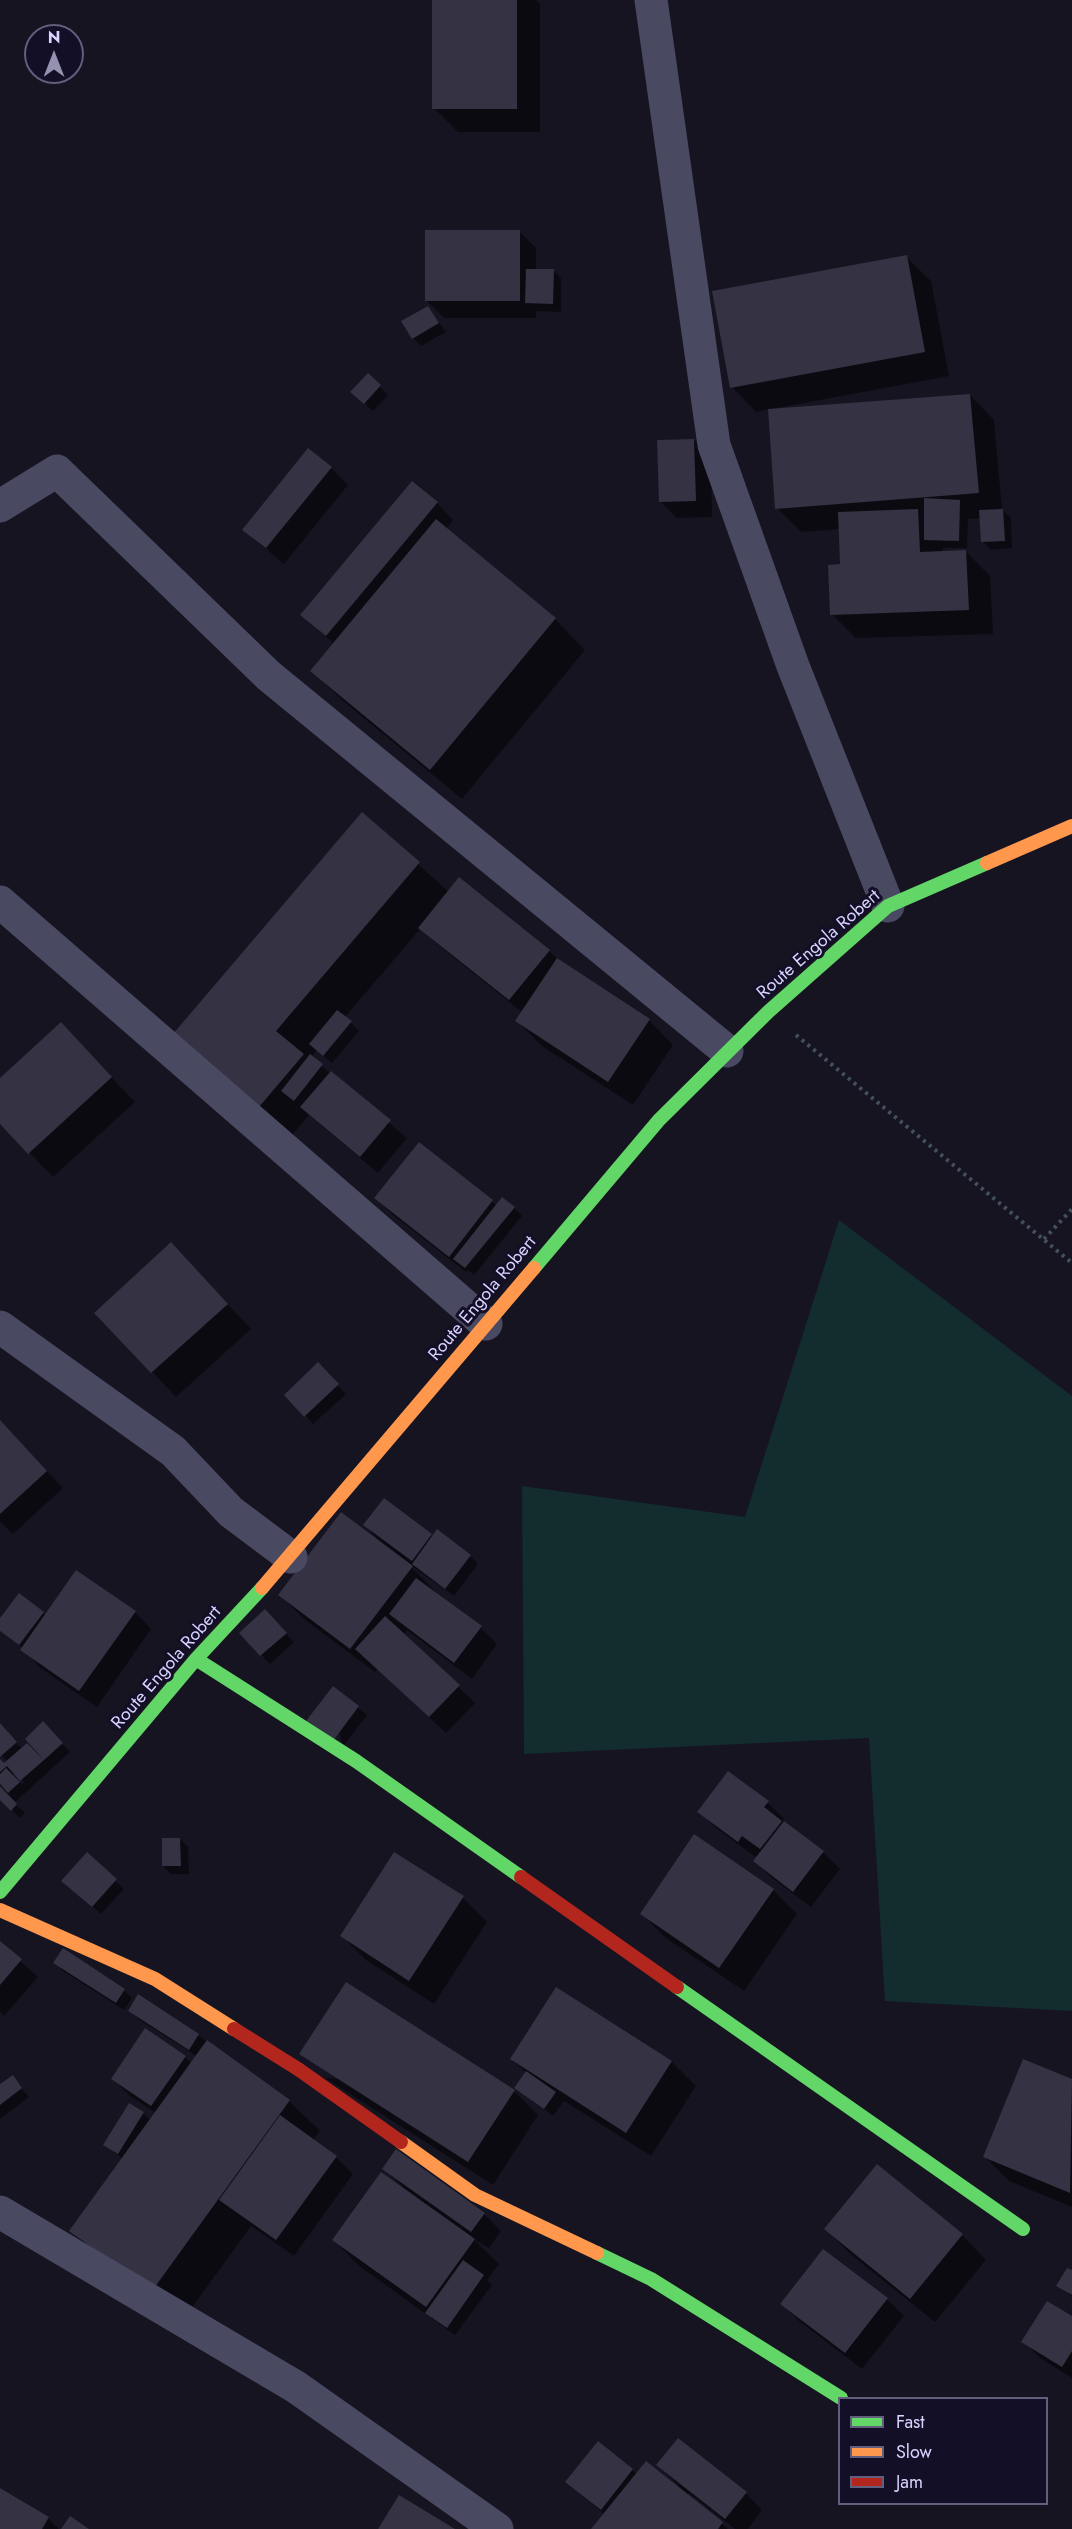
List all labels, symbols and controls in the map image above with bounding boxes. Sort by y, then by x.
north arrow [24,24,84,84]
text: N [48,26,60,49]
street label: Route Engola Robert [753,886,885,1004]
street label: Route Engola Robert [425,1232,541,1366]
street label: Route Engola Robert [108,1602,226,1734]
legend [838,2397,1048,2505]
text: Fast [896,2409,925,2435]
text: Slow [896,2439,932,2465]
text: Jam [896,2469,923,2495]

